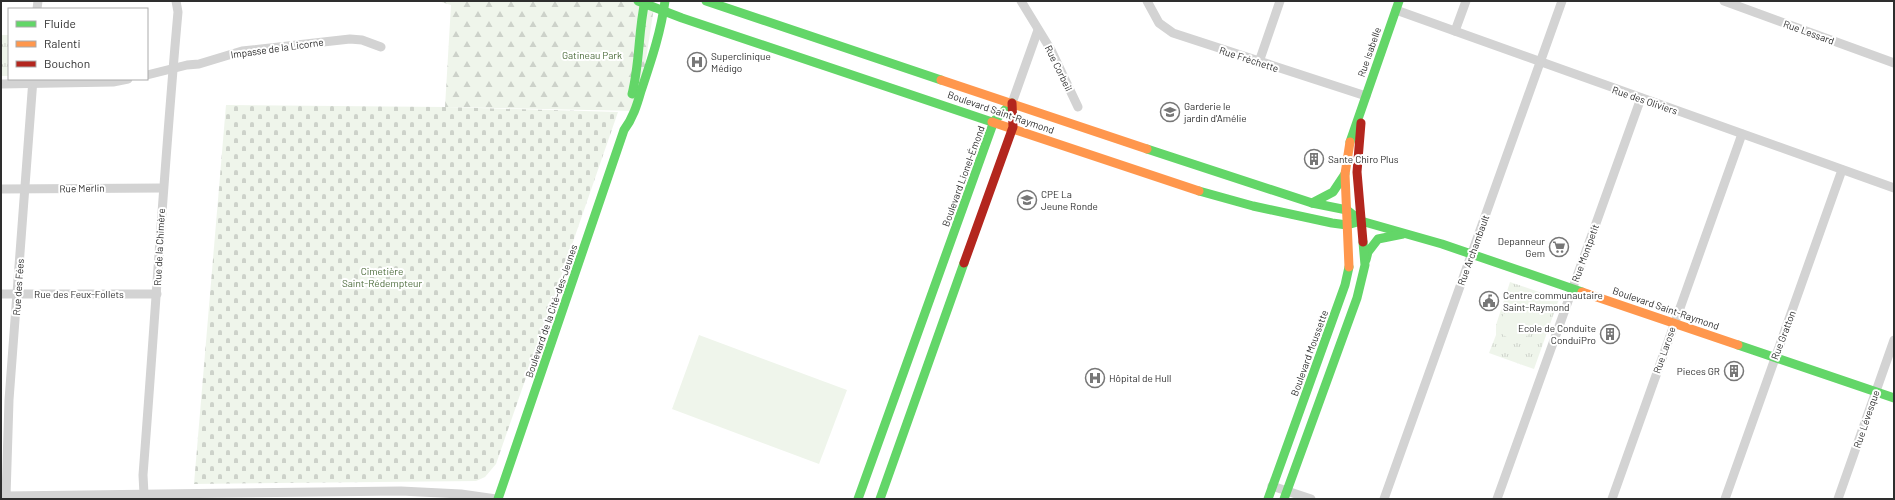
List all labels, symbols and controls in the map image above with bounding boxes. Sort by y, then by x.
legend [8,8,148,80]
text: Fluide [44,16,76,30]
street label: Rue Lessard [1782,17,1836,47]
street label: Rue Isabelle [1355,25,1383,79]
text: Ralenti [44,36,81,50]
street label: Impasse de la Licorne [230,36,324,60]
street label: Rue Corbeil [1043,43,1075,93]
street label: Rue Fréchette [1218,44,1280,74]
park label: Gatineau Park [562,49,622,61]
place label: Superclinique Médigo [711,50,771,74]
hospital icon: Superclinique Médigo [686,51,708,73]
text: Bouchon [44,56,90,70]
street label: Rue des Oliviers [1611,83,1679,117]
street label: Boulevard Saint-Raymond [946,88,1056,136]
place label: Garderie le jardin d'Amélie [1183,100,1247,124]
school or university icon: Garderie le jardin d'Amélie [1159,101,1181,123]
street label: Boulevard Lionel-Émond [939,124,987,228]
building icon: Sante Chiro Plus [1303,148,1325,170]
place label: Sante Chiro Plus [1328,153,1399,165]
street label: Rue Merlin [59,182,105,194]
place label: CPE La Jeune Ronde [1041,188,1098,212]
school or university icon: CPE La Jeune Ronde [1016,189,1038,211]
street label: Rue de la Chimère [151,208,167,286]
street label: Rue Archambault [1455,213,1491,287]
street label: Rue Montpetit [1569,222,1601,284]
place label: Depanneur Gem [1498,235,1545,259]
supermarket icon: Depanneur Gem [1548,236,1570,258]
street label: Boulevard de la Cité-des-Jeunes [522,243,580,379]
street label: Rue des Fées [10,258,26,316]
park label: Cimetière Saint-Rédempteur [342,265,422,289]
street label: Boulevard Saint-Raymond [1611,284,1721,332]
street label: Rue des Feux-Follets [34,288,124,300]
place label: Centre communautaire Saint-Raymond [1503,289,1603,313]
public building icon: Centre communautaire Saint-Raymond [1478,290,1500,312]
street label: Boulevard Moussette [1288,308,1330,398]
street label: Rue Gratton [1768,309,1798,361]
place label: Ecole de Conduite ConduiPro [1518,322,1596,346]
building icon: Ecole de Conduite ConduiPro [1599,323,1621,345]
street label: Rue Larose [1650,325,1678,375]
building icon: Pieces GR [1723,360,1745,382]
place label: Pieces GR [1677,365,1720,377]
hospital icon: Hôpital de Hull [1084,367,1106,389]
place label: Hôpital de Hull [1109,372,1171,384]
street label: Rue Lévesque [1850,388,1882,450]

